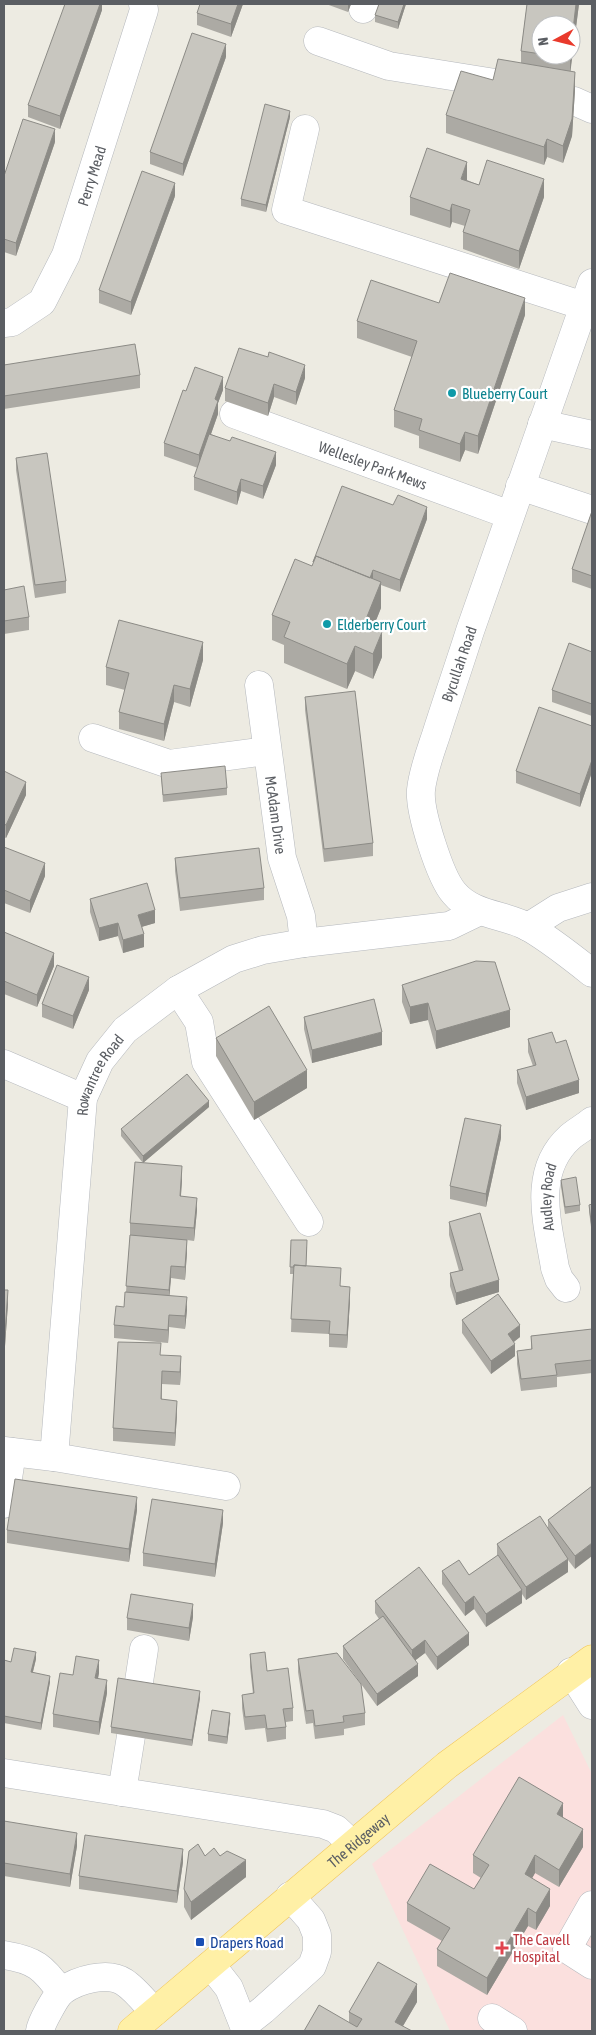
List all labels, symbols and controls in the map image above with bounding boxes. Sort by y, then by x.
north arrow [531,15,581,65]
text: N [535,37,552,47]
street label: Perry Mead [74,144,109,208]
place label: Blueberry Court [462,385,548,402]
marker: Blueberry Court [446,387,458,399]
street label: Wellesley Park Mews [317,437,429,492]
place label: Elderberry Court [337,616,426,633]
marker: Elderberry Court [321,618,333,630]
street label: Bycullah Road [438,624,480,704]
street label: McAdam Drive [263,775,290,855]
street label: Rowantree Road [73,1031,127,1116]
street label: Audley Road [537,1160,559,1233]
street label: The Ridgeway [324,1809,392,1871]
place label: The Cavell Hospital [513,1931,570,1965]
place label: Drapers Road [210,1934,284,1951]
marker: Drapers Road [194,1936,206,1948]
marker: The Cavell Hospital [495,1941,509,1955]

